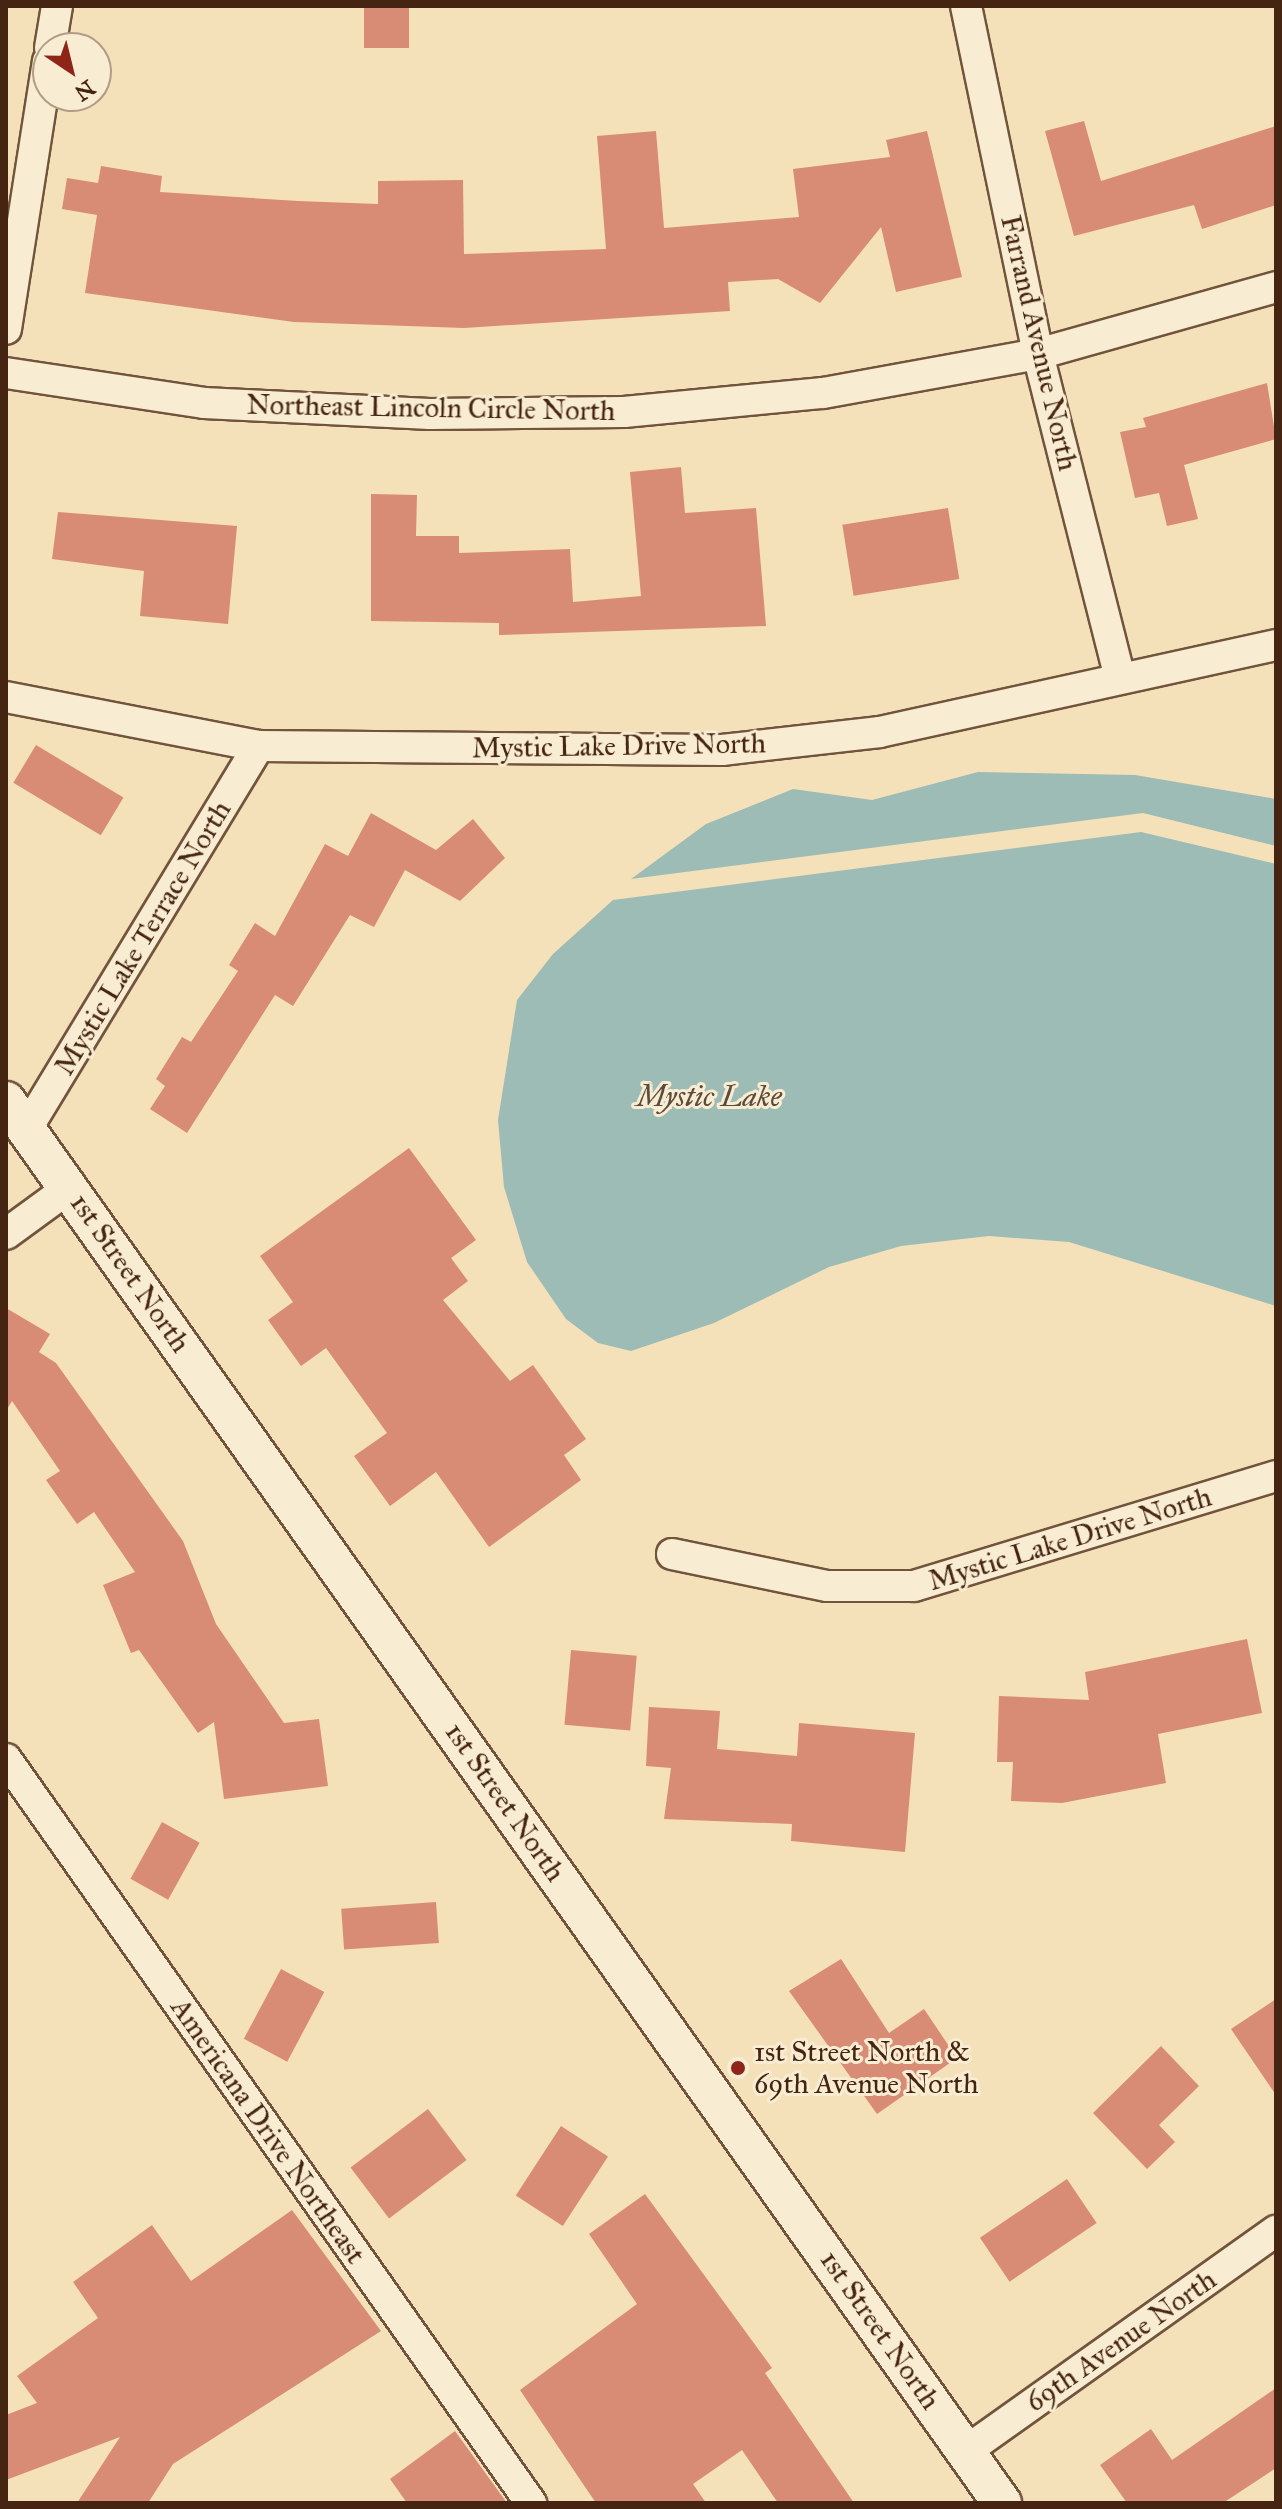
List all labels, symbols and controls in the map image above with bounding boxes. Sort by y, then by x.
north arrow [32,32,112,112]
text: N [70,74,100,107]
street label: Farrand Avenue North [993,212,1085,474]
street label: Northeast Lincoln Circle North [246,388,616,428]
street label: Mystic Lake Drive North [472,727,766,765]
street label: Mystic Lake Terrace North [48,795,238,1081]
water label: Mystic Lake [636,1078,782,1114]
street label: 1st Street North [63,1187,197,1359]
street label: Mystic Lake Drive North [924,1480,1216,1598]
street label: 1st Street North [438,1716,572,1888]
street label: Americana Drive Northeast [163,1992,373,2270]
place label: 1st Street North & 69th Avenue North [754,2035,978,2101]
marker: 1st Street North & 69th Avenue North [729,2059,747,2077]
street label: 1st Street North [813,2244,947,2416]
street label: 69th Avenue North [1019,2263,1223,2419]

